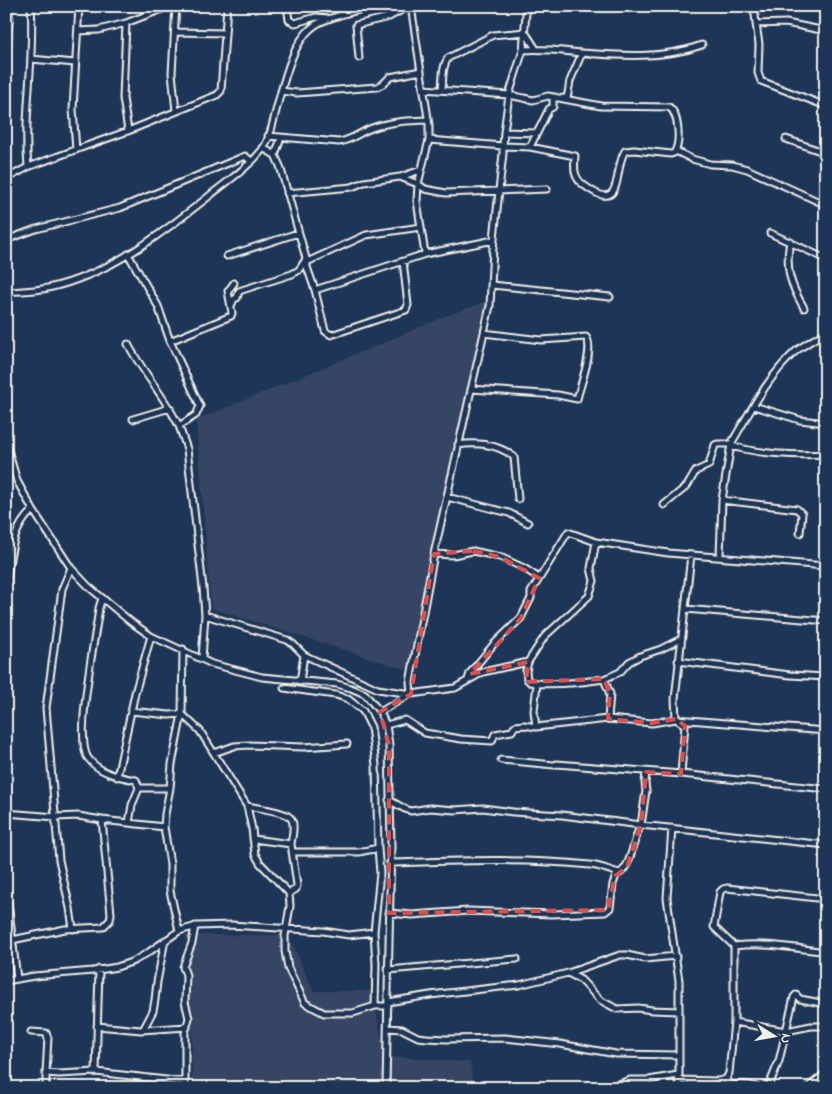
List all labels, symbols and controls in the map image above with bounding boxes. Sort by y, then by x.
north arrow [750,1012,800,1062]
text: N [774,1032,796,1045]

